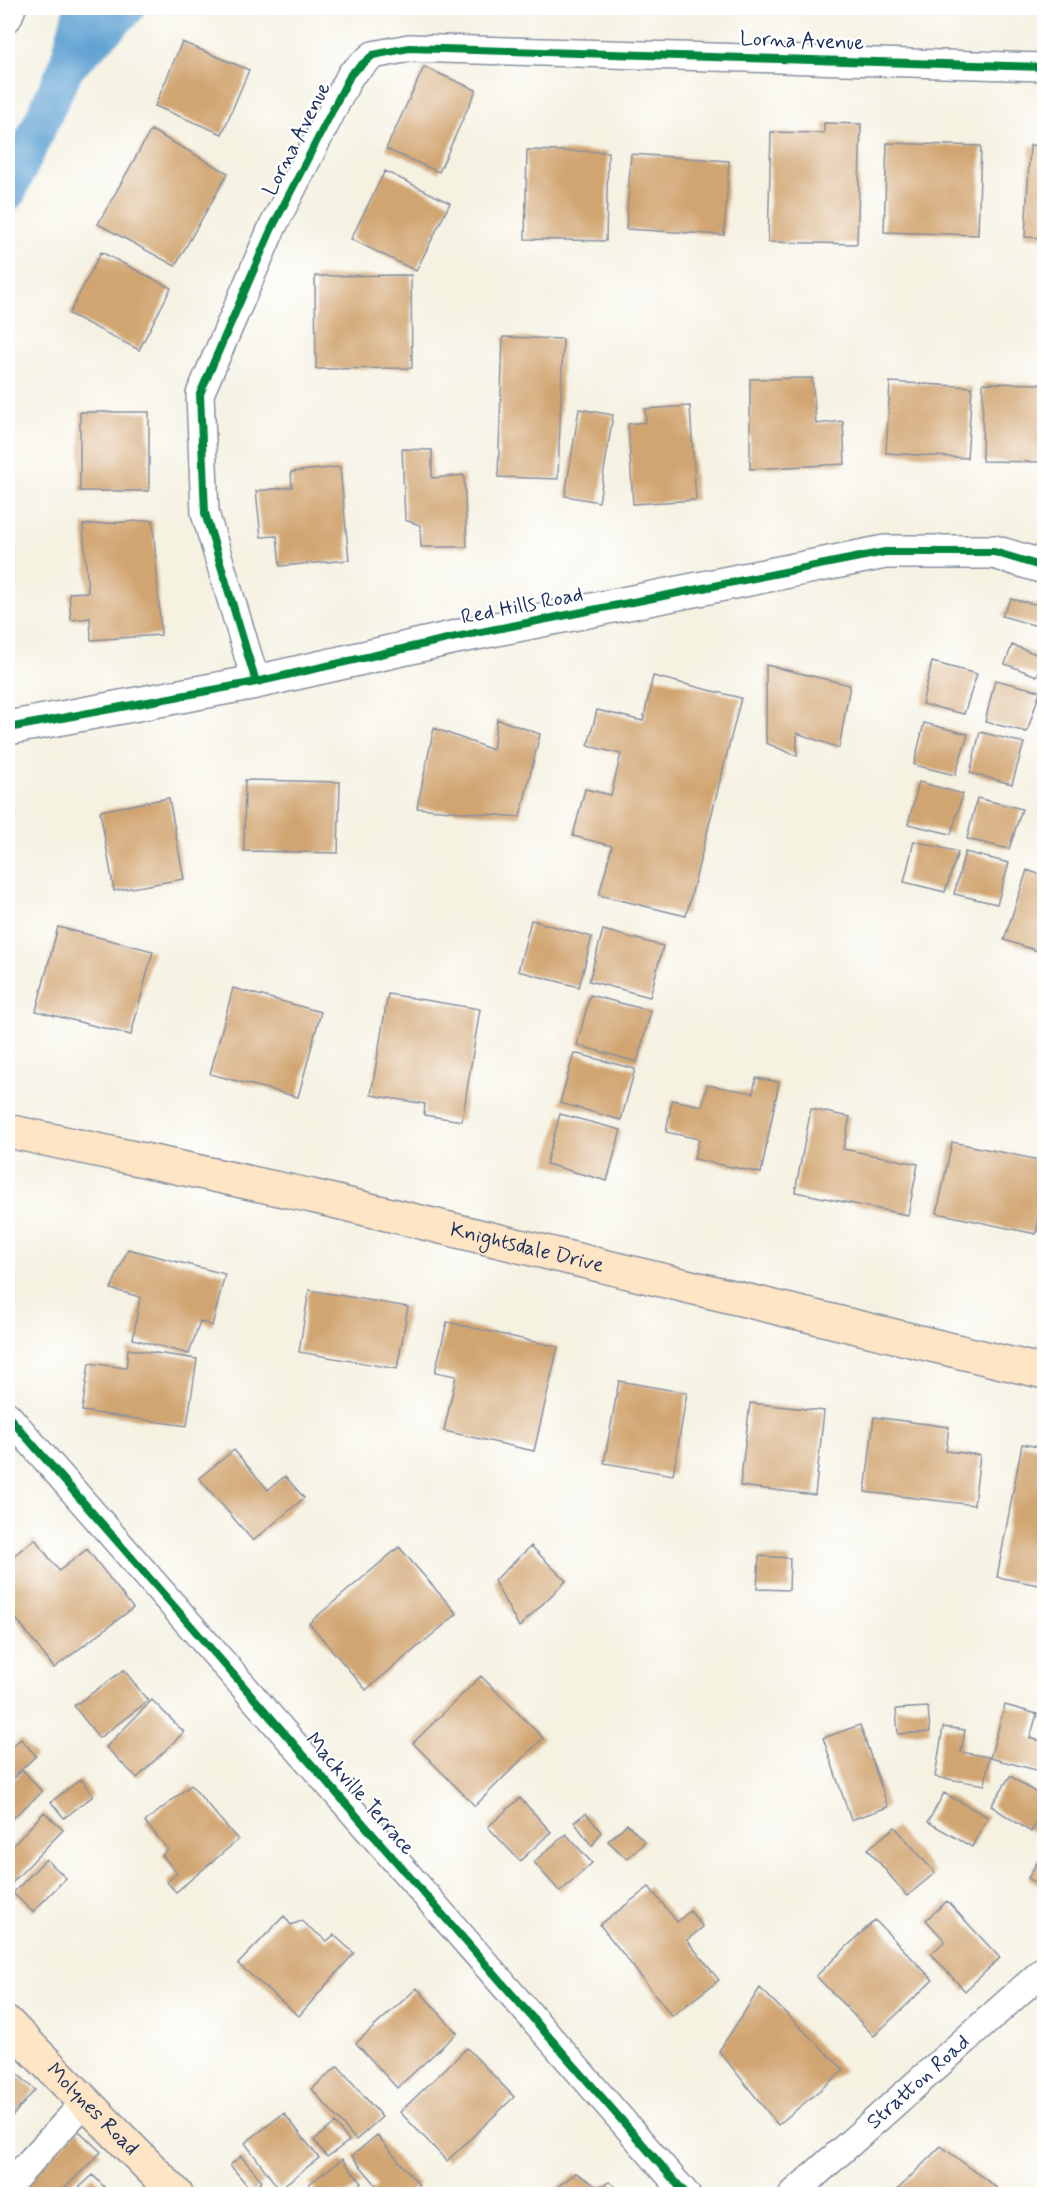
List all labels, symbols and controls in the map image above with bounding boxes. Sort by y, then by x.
street label: Lorna Avenue [739,25,865,57]
street label: Lorna Avenue [256,77,338,201]
street label: Red Hills Road [459,580,585,632]
street label: Knightsdale Drive [447,1216,607,1280]
street label: Mackville Terrace [299,1727,421,1861]
street label: Stratton Road [861,2028,976,2136]
street label: Molynes Road [40,2057,145,2162]

